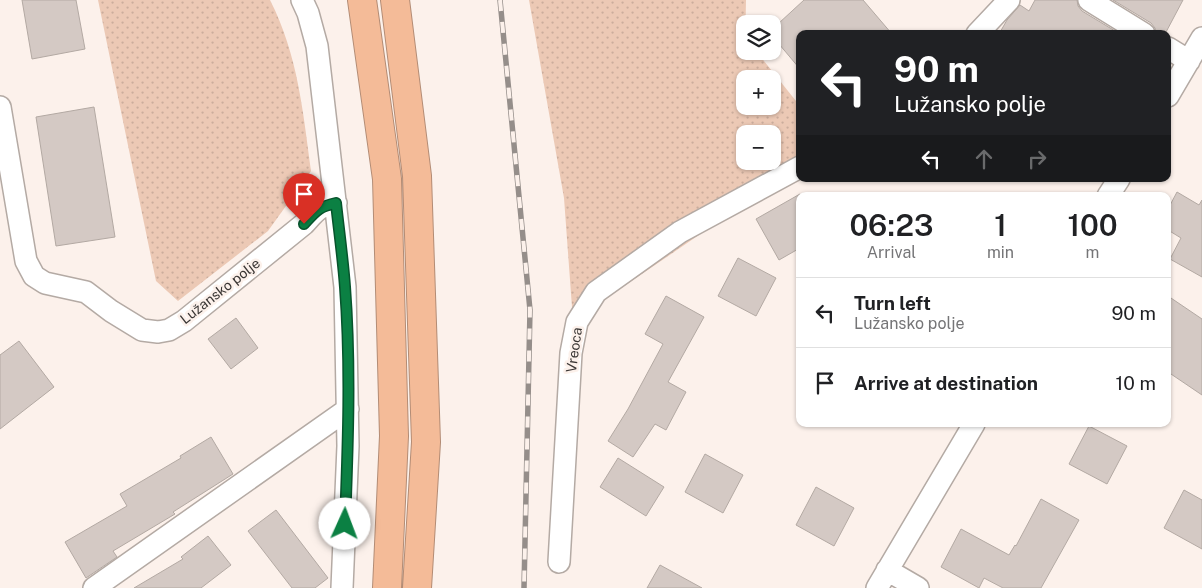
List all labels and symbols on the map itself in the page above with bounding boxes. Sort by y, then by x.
pin [283,173,325,224]
street label: Lužansko polje [177,255,263,327]
street label: Vreoca [563,326,585,374]
position arrow [318,497,370,549]

